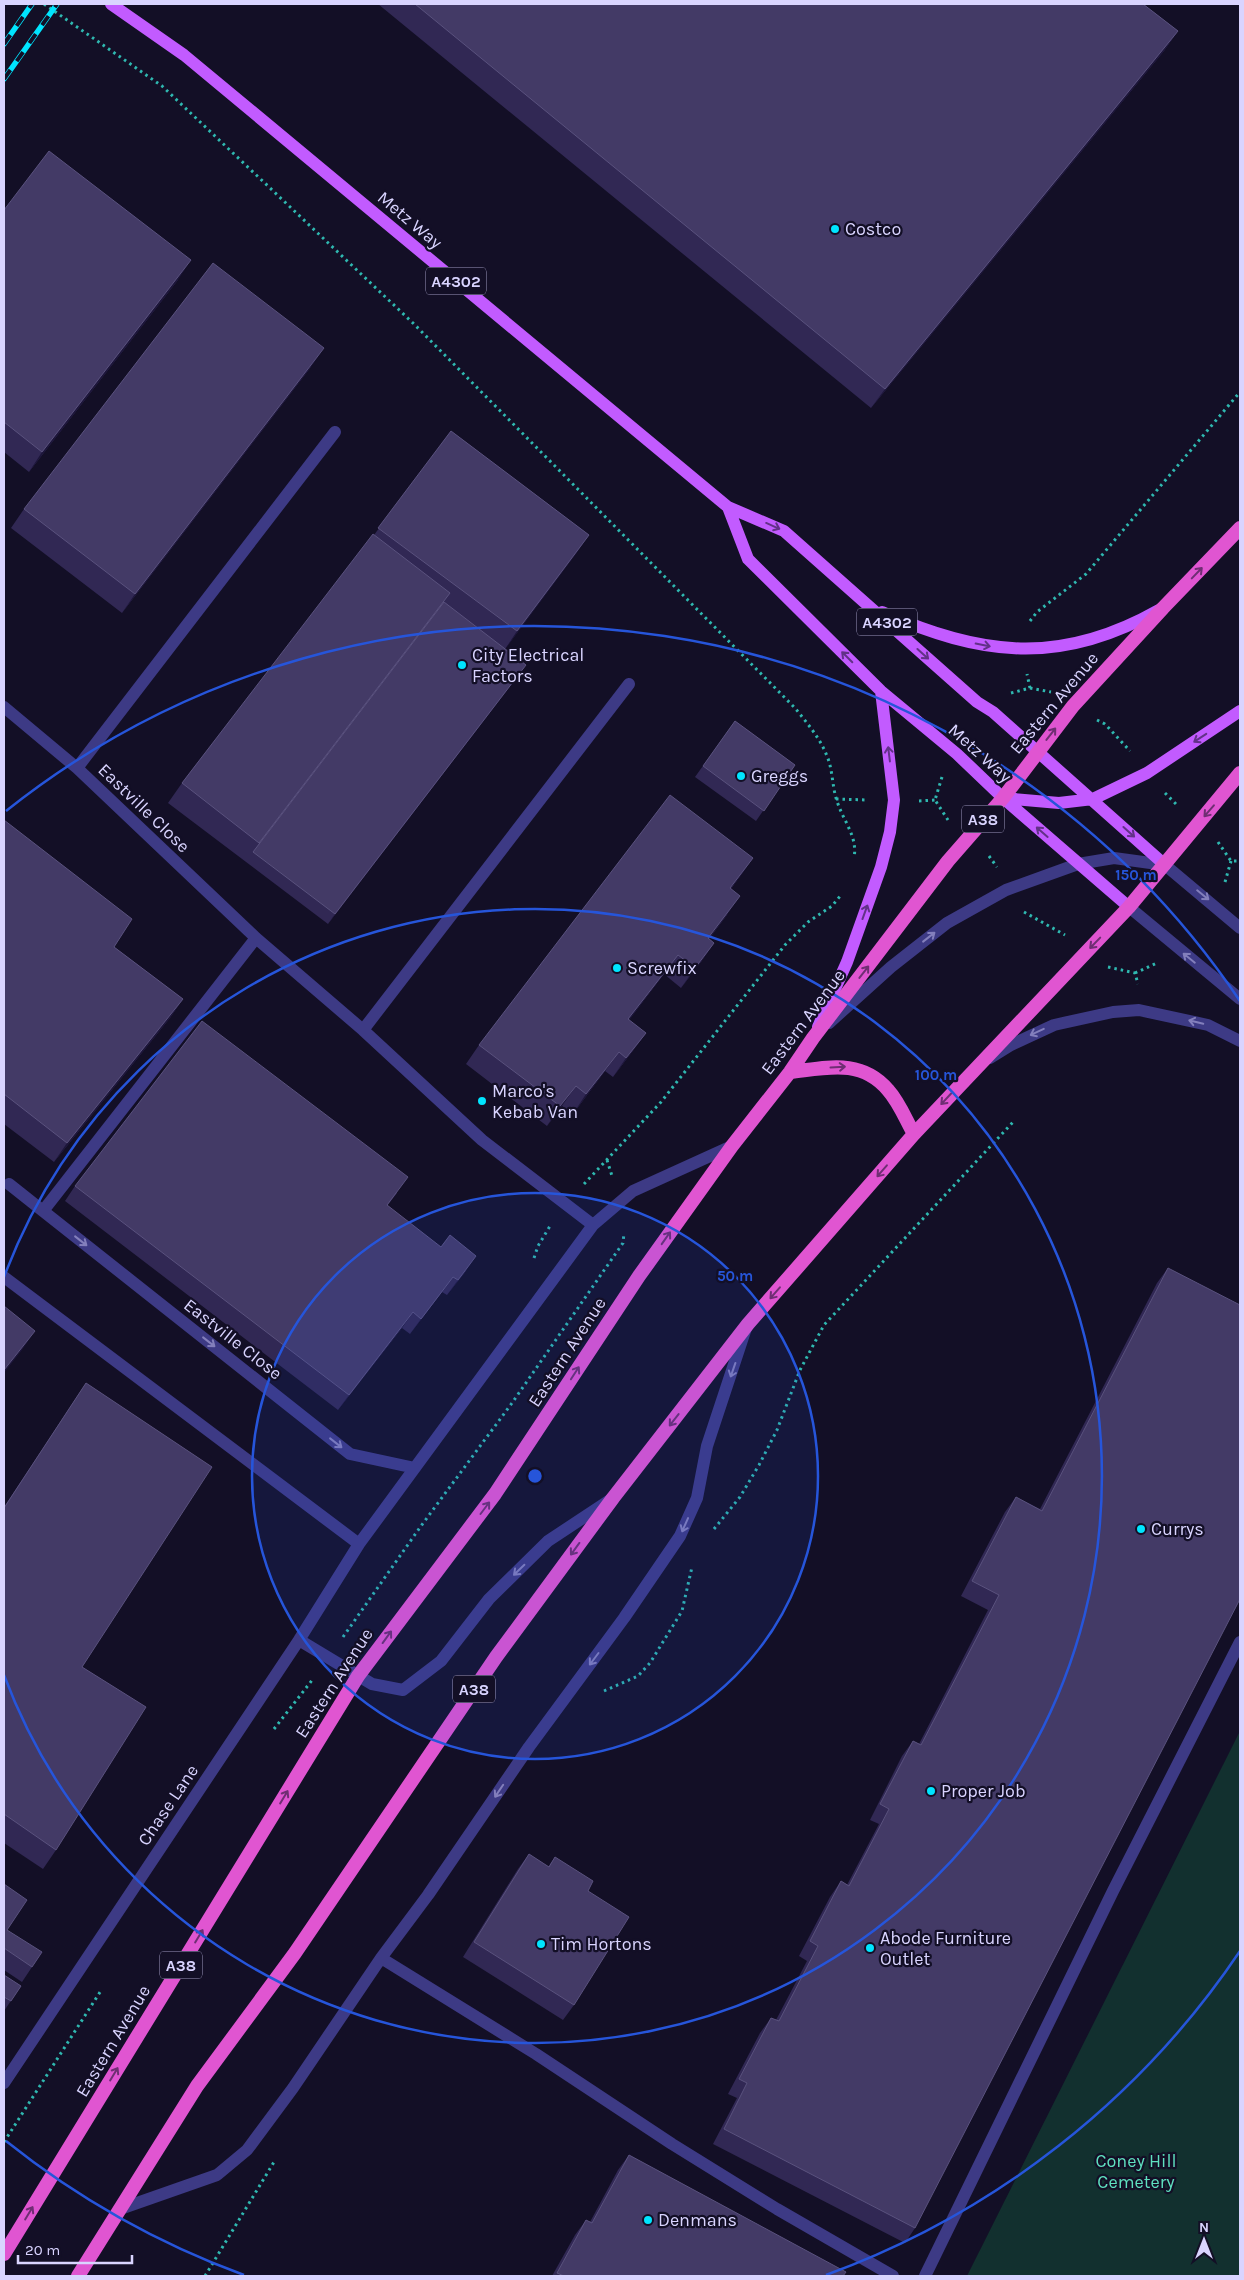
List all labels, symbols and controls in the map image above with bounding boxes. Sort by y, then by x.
street label: Metz Way [373,187,447,254]
place label: Costco [845,218,901,240]
marker: Costco [829,223,841,235]
road number: A4302 [426,268,486,294]
one-way arrow [765,522,780,532]
one-way arrow [1191,566,1203,579]
road number: A4302 [857,608,917,636]
one-way arrow [974,640,990,650]
place label: City Electrical Factors [472,644,584,687]
one-way arrow [916,648,929,659]
street label: Eastern Avenue [1005,648,1103,758]
one-way arrow [840,651,853,663]
marker: City Electrical Factors [456,659,468,671]
street label: Metz Way [944,719,1017,788]
one-way arrow [1045,728,1056,741]
one-way arrow [1193,733,1207,743]
one-way arrow [884,747,894,763]
street label: Eastville Close [94,759,194,857]
place label: Greggs [751,765,808,787]
marker: Greggs [735,770,747,782]
one-way arrow [1203,804,1215,817]
road number: A38 [962,806,1004,832]
one-way arrow [1035,826,1048,837]
one-way arrow [1122,826,1135,838]
text: 150 m [1115,866,1157,884]
one-way arrow [1196,890,1209,901]
one-way arrow [861,905,870,921]
one-way arrow [922,932,935,943]
one-way arrow [1090,936,1102,948]
one-way arrow [1182,952,1195,963]
place label: Screwfix [627,957,697,979]
marker: Screwfix [611,962,623,974]
street label: Eastern Avenue [756,965,850,1079]
one-way arrow [858,966,869,979]
one-way arrow [1188,1016,1204,1026]
one-way arrow [1030,1028,1045,1038]
one-way arrow [830,1063,846,1072]
text: 100 m [915,1066,957,1084]
place label: Marco's Kebab Van [492,1080,578,1123]
one-way arrow [940,1093,952,1106]
marker: Marco's Kebab Van [476,1095,488,1107]
one-way arrow [876,1164,887,1177]
one-way arrow [661,1231,671,1245]
one-way arrow [74,1236,87,1247]
text: 50 m [717,1267,753,1285]
one-way arrow [770,1286,781,1299]
street label: Eastern Avenue [523,1293,611,1411]
street label: Eastville Close [179,1294,287,1384]
one-way arrow [202,1336,215,1347]
one-way arrow [727,1362,737,1378]
one-way arrow [571,1366,581,1380]
one-way arrow [668,1413,679,1426]
one-way arrow [329,1437,342,1448]
centre of rings [526,1467,544,1485]
one-way arrow [480,1501,490,1515]
one-way arrow [680,1517,689,1532]
place label: Currys [1151,1518,1204,1540]
marker: Currys [1135,1523,1147,1535]
one-way arrow [570,1542,580,1556]
one-way arrow [513,1564,526,1576]
street label: Eastern Avenue [290,1624,378,1742]
one-way arrow [382,1630,392,1644]
one-way arrow [589,1652,599,1666]
road number: A38 [453,1676,495,1702]
street label: Chase Lane [133,1760,203,1850]
place label: Proper Job [941,1780,1026,1802]
one-way arrow [494,1784,504,1798]
marker: Proper Job [925,1785,937,1797]
one-way arrow [279,1791,289,1805]
place label: Abode Furniture Outlet [880,1927,1011,1970]
one-way arrow [194,1929,204,1943]
place label: Tim Hortons [551,1933,652,1955]
marker: Tim Hortons [535,1938,547,1950]
marker: Abode Furniture Outlet [864,1942,876,1954]
road number: A38 [160,1952,202,1978]
street label: Eastern Avenue [71,1981,155,2101]
one-way arrow [110,2068,120,2082]
park label: Coney Hill Cemetery [1095,2150,1177,2193]
one-way arrow [25,2206,35,2220]
place label: Denmans [658,2209,737,2231]
marker: Denmans [642,2214,654,2226]
north arrow [1179,2215,1229,2265]
text: N [1199,2219,1209,2236]
scale bar [18,2232,131,2264]
text: 20 m [25,2241,60,2259]

